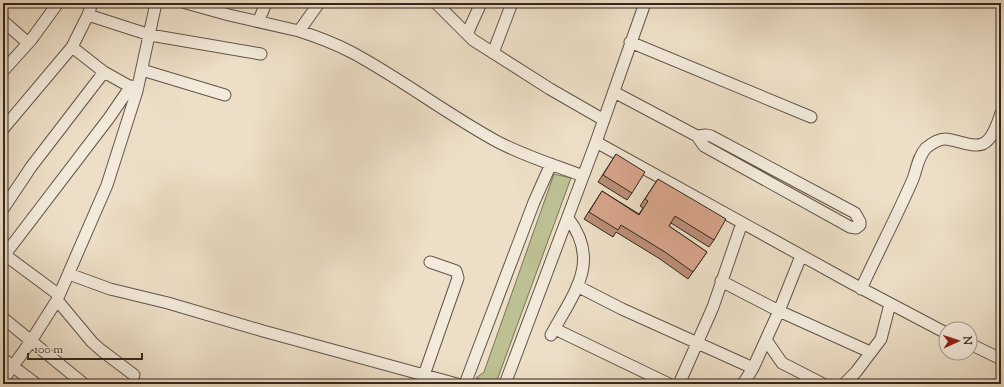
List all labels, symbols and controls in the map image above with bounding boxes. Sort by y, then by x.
north arrow [938,321,978,361]
scale bar [28,335,142,361]
text: N [959,335,975,346]
text: 100 m [34,341,63,359]

